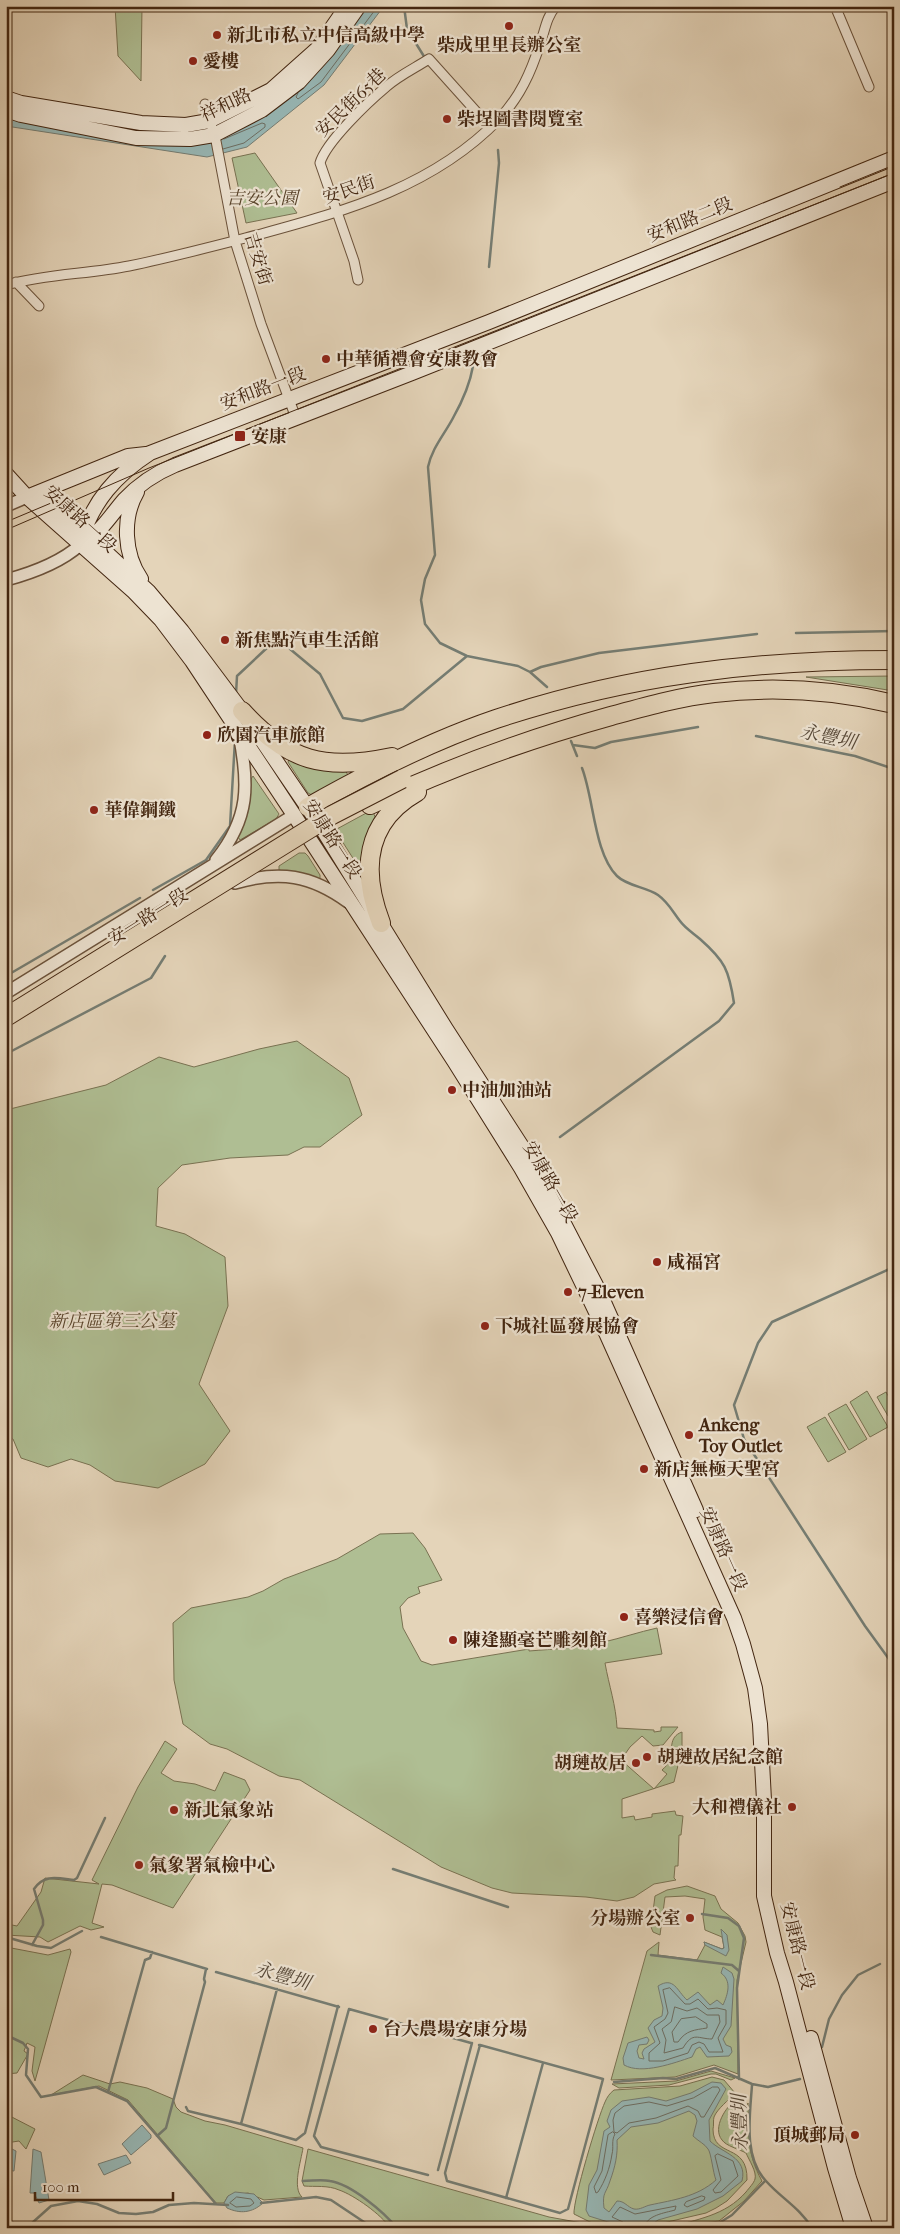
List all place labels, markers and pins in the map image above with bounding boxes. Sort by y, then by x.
marker: 柴成里里長辦公室 [503,20,515,32]
place label: 新北市私立中信高級中學 [227,25,425,46]
marker: 新北市私立中信高級中學 [211,29,223,41]
place label: 柴成里里長辦公室 [437,35,581,56]
place label: 愛樓 [203,51,239,72]
marker: 愛樓 [187,55,199,67]
place label: 柴埕圖書閱覽室 [457,109,583,130]
marker: 柴埕圖書閱覽室 [441,113,453,125]
place label: 中華循禮會安康教會 [336,349,498,370]
marker: 中華循禮會安康教會 [320,353,332,365]
place label: 安康 [251,426,287,447]
marker: 安康 [233,429,247,443]
place label: 新焦點汽車生活館 [235,630,379,651]
marker: 新焦點汽車生活館 [219,634,231,646]
place label: 欣園汽車旅館 [217,725,325,746]
marker: 欣園汽車旅館 [201,729,213,741]
place label: 華偉鋼鐵 [104,800,176,821]
marker: 華偉鋼鐵 [88,804,100,816]
place label: 中油加油站 [462,1080,552,1101]
marker: 中油加油站 [446,1084,458,1096]
place label: 咸福宮 [667,1252,721,1273]
marker: 咸福宮 [651,1256,663,1268]
place label: 7-Eleven [577,1282,644,1303]
marker: 7-Eleven [562,1286,574,1298]
place label: 下城社區發展協會 [495,1316,639,1337]
marker: 下城社區發展協會 [479,1320,491,1332]
place label: Ankeng Toy Outlet [698,1415,783,1457]
marker: Ankeng Toy Outlet [683,1429,695,1441]
place label: 新店無極天聖宮 [654,1459,780,1480]
marker: 新店無極天聖宮 [638,1463,650,1475]
place label: 喜樂浸信會 [634,1607,724,1628]
marker: 喜樂浸信會 [618,1611,630,1623]
place label: 陳逢顯毫芒雕刻館 [463,1630,607,1651]
marker: 陳逢顯毫芒雕刻館 [447,1634,459,1646]
place label: 胡璉故居紀念館 [657,1747,783,1768]
marker: 胡璉故居紀念館 [641,1751,653,1763]
place label: 胡璉故居 [554,1753,626,1774]
marker: 胡璉故居 [630,1757,642,1769]
place label: 大和禮儀社 [692,1797,782,1818]
place label: 新北氣象站 [184,1800,274,1821]
marker: 大和禮儀社 [786,1801,798,1813]
marker: 新北氣象站 [168,1804,180,1816]
place label: 氣象署氣檢中心 [149,1855,275,1876]
marker: 氣象署氣檢中心 [133,1859,145,1871]
place label: 分場辦公室 [590,1908,680,1929]
marker: 分場辦公室 [684,1912,696,1924]
place label: 台大農場安康分場 [383,2019,527,2040]
marker: 台大農場安康分場 [367,2023,379,2035]
place label: 頂城郵局 [773,2125,845,2146]
marker: 頂城郵局 [849,2129,861,2141]

